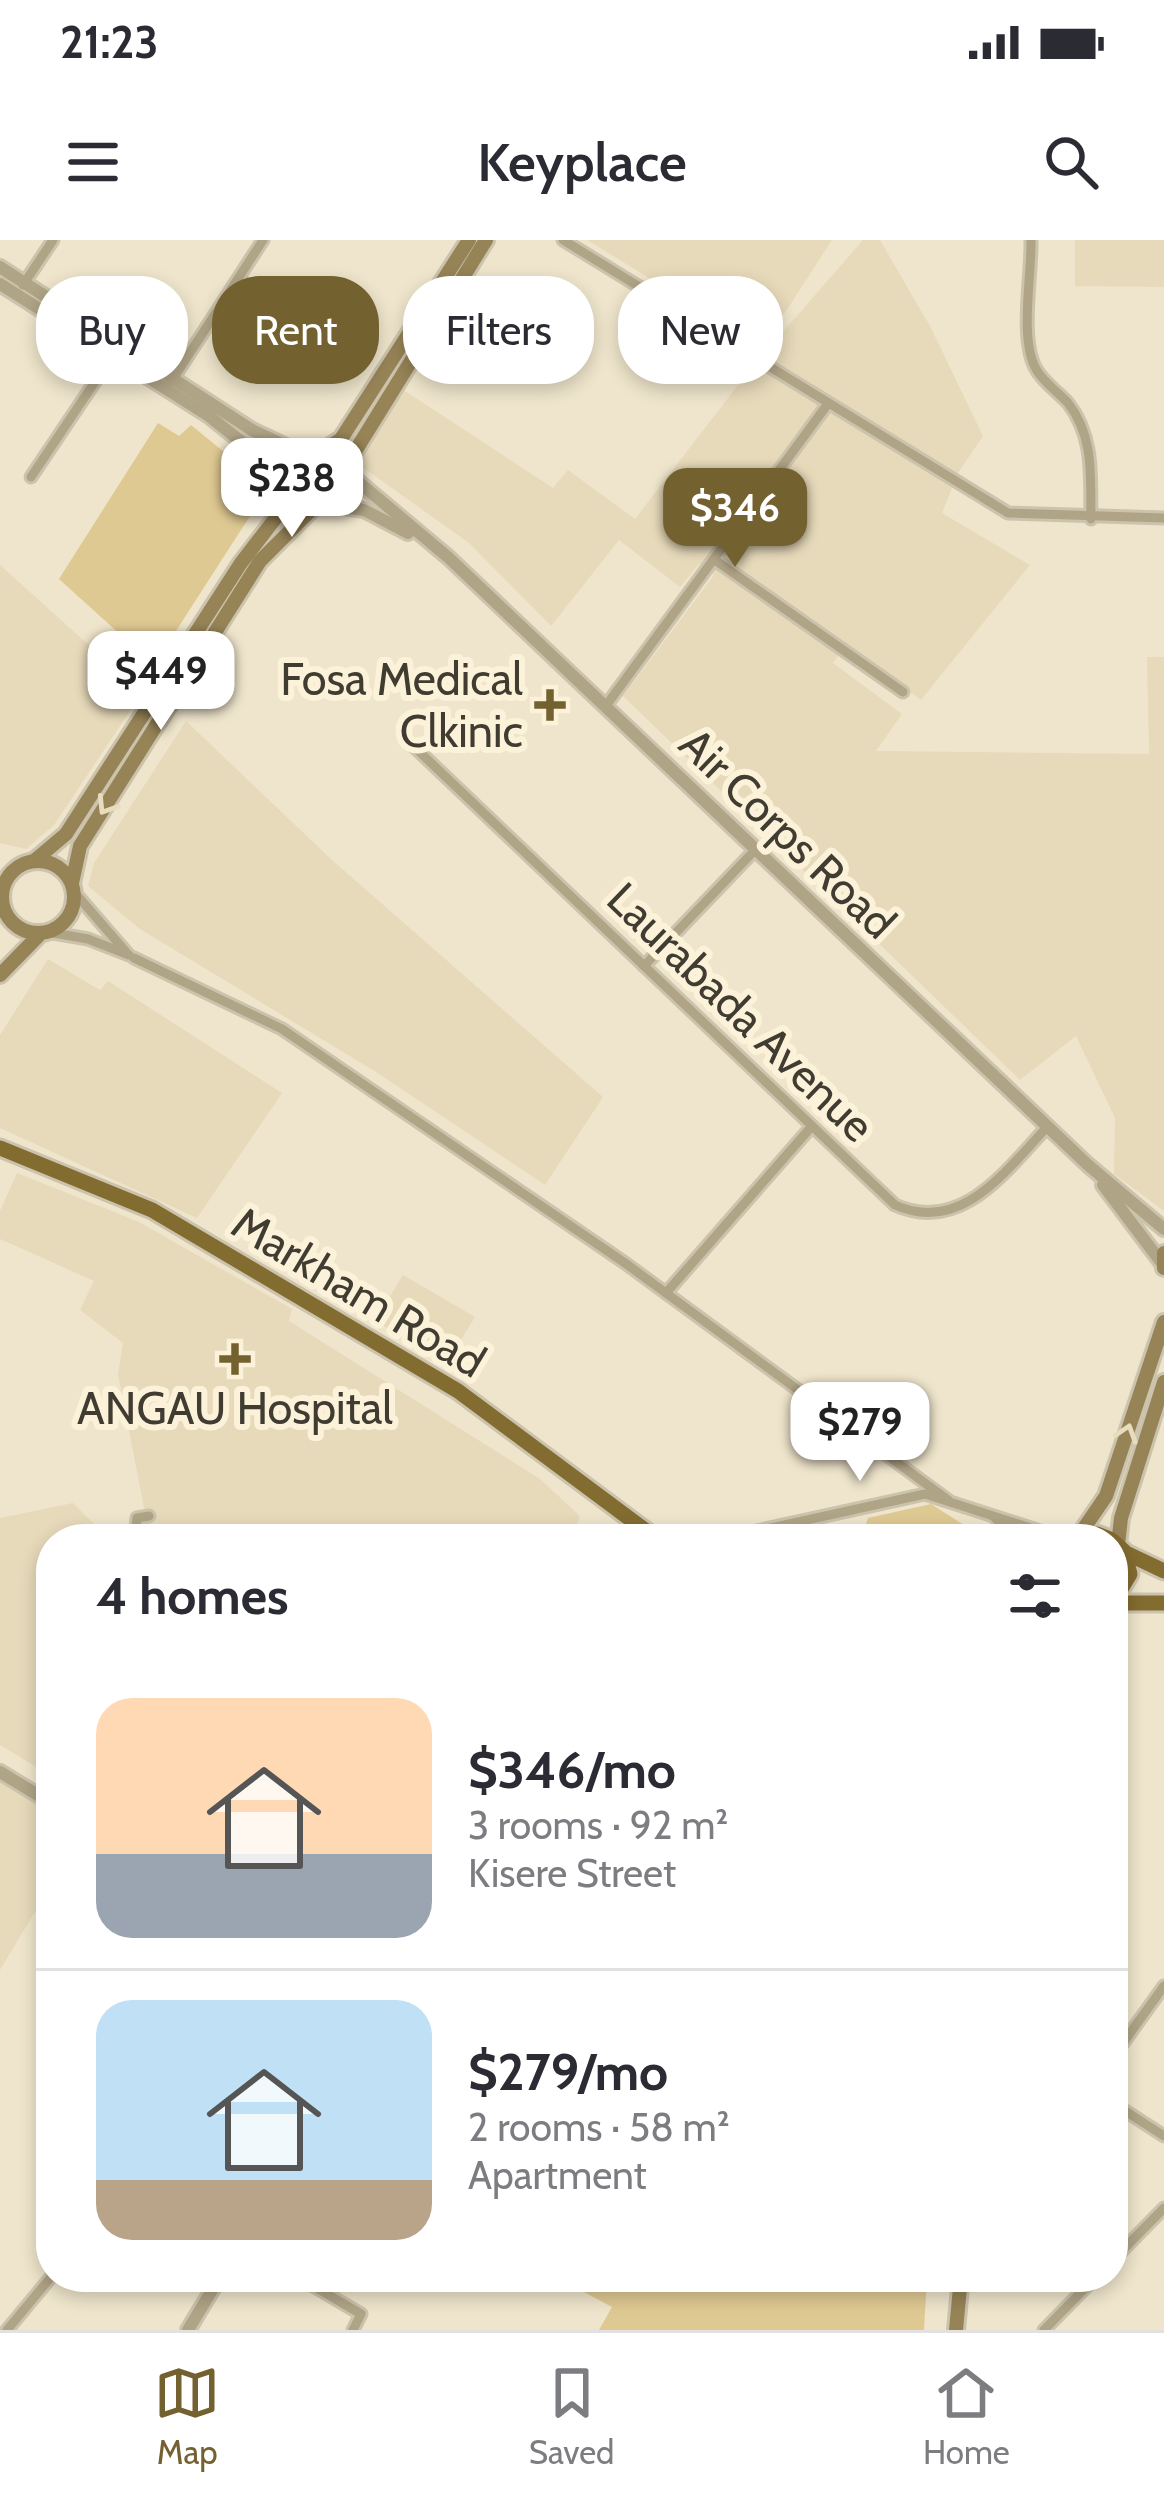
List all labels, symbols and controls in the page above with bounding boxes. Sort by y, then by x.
text: 21:23 [60,15,158,69]
icon: menu [60,129,126,195]
text: Keyplace [477,129,687,195]
icon: search [1038,129,1104,195]
chip: Buy [36,276,188,384]
chip: Rent [212,276,379,384]
chip: Filters [403,276,594,384]
chip: New [618,276,783,384]
pin: $238 [221,438,363,540]
text: $238 [248,453,336,501]
pin: $346 [664,468,806,570]
text: $346 [690,483,780,531]
pin: $449 [90,631,232,733]
text: $449 [115,646,207,694]
place label: Fosa Medical Clkinic [280,652,523,758]
marker: Fosa Medical Clkinic [534,689,566,721]
street label: Air Corps Road [669,717,907,949]
one-way arrow [97,793,120,815]
street label: Laurabada Avenue [597,871,885,1153]
street label: Markham Road [223,1195,495,1389]
marker: ANGAU Hospital [219,1343,251,1375]
place label: ANGAU Hospital [77,1381,393,1435]
pin: $279 [789,1382,931,1484]
text: $279 [817,1397,903,1445]
one-way arrow [1113,1424,1137,1445]
icon: filters [1002,1563,1068,1629]
text: 4 homes [96,1565,288,1627]
text: $346/mo [468,1739,676,1801]
icon: home [192,1746,336,1890]
text: 3 rooms · 92 m² [468,1801,728,1849]
text: Kisere Street [468,1849,676,1897]
text: $279/mo [468,2041,668,2103]
icon: home [192,2048,336,2192]
text: 2 rooms · 58 m² [468,2103,730,2151]
text: Apartment [468,2151,647,2199]
tab: Map [154,2360,220,2472]
tab: Saved [529,2360,614,2472]
tab: Home [923,2360,1010,2472]

